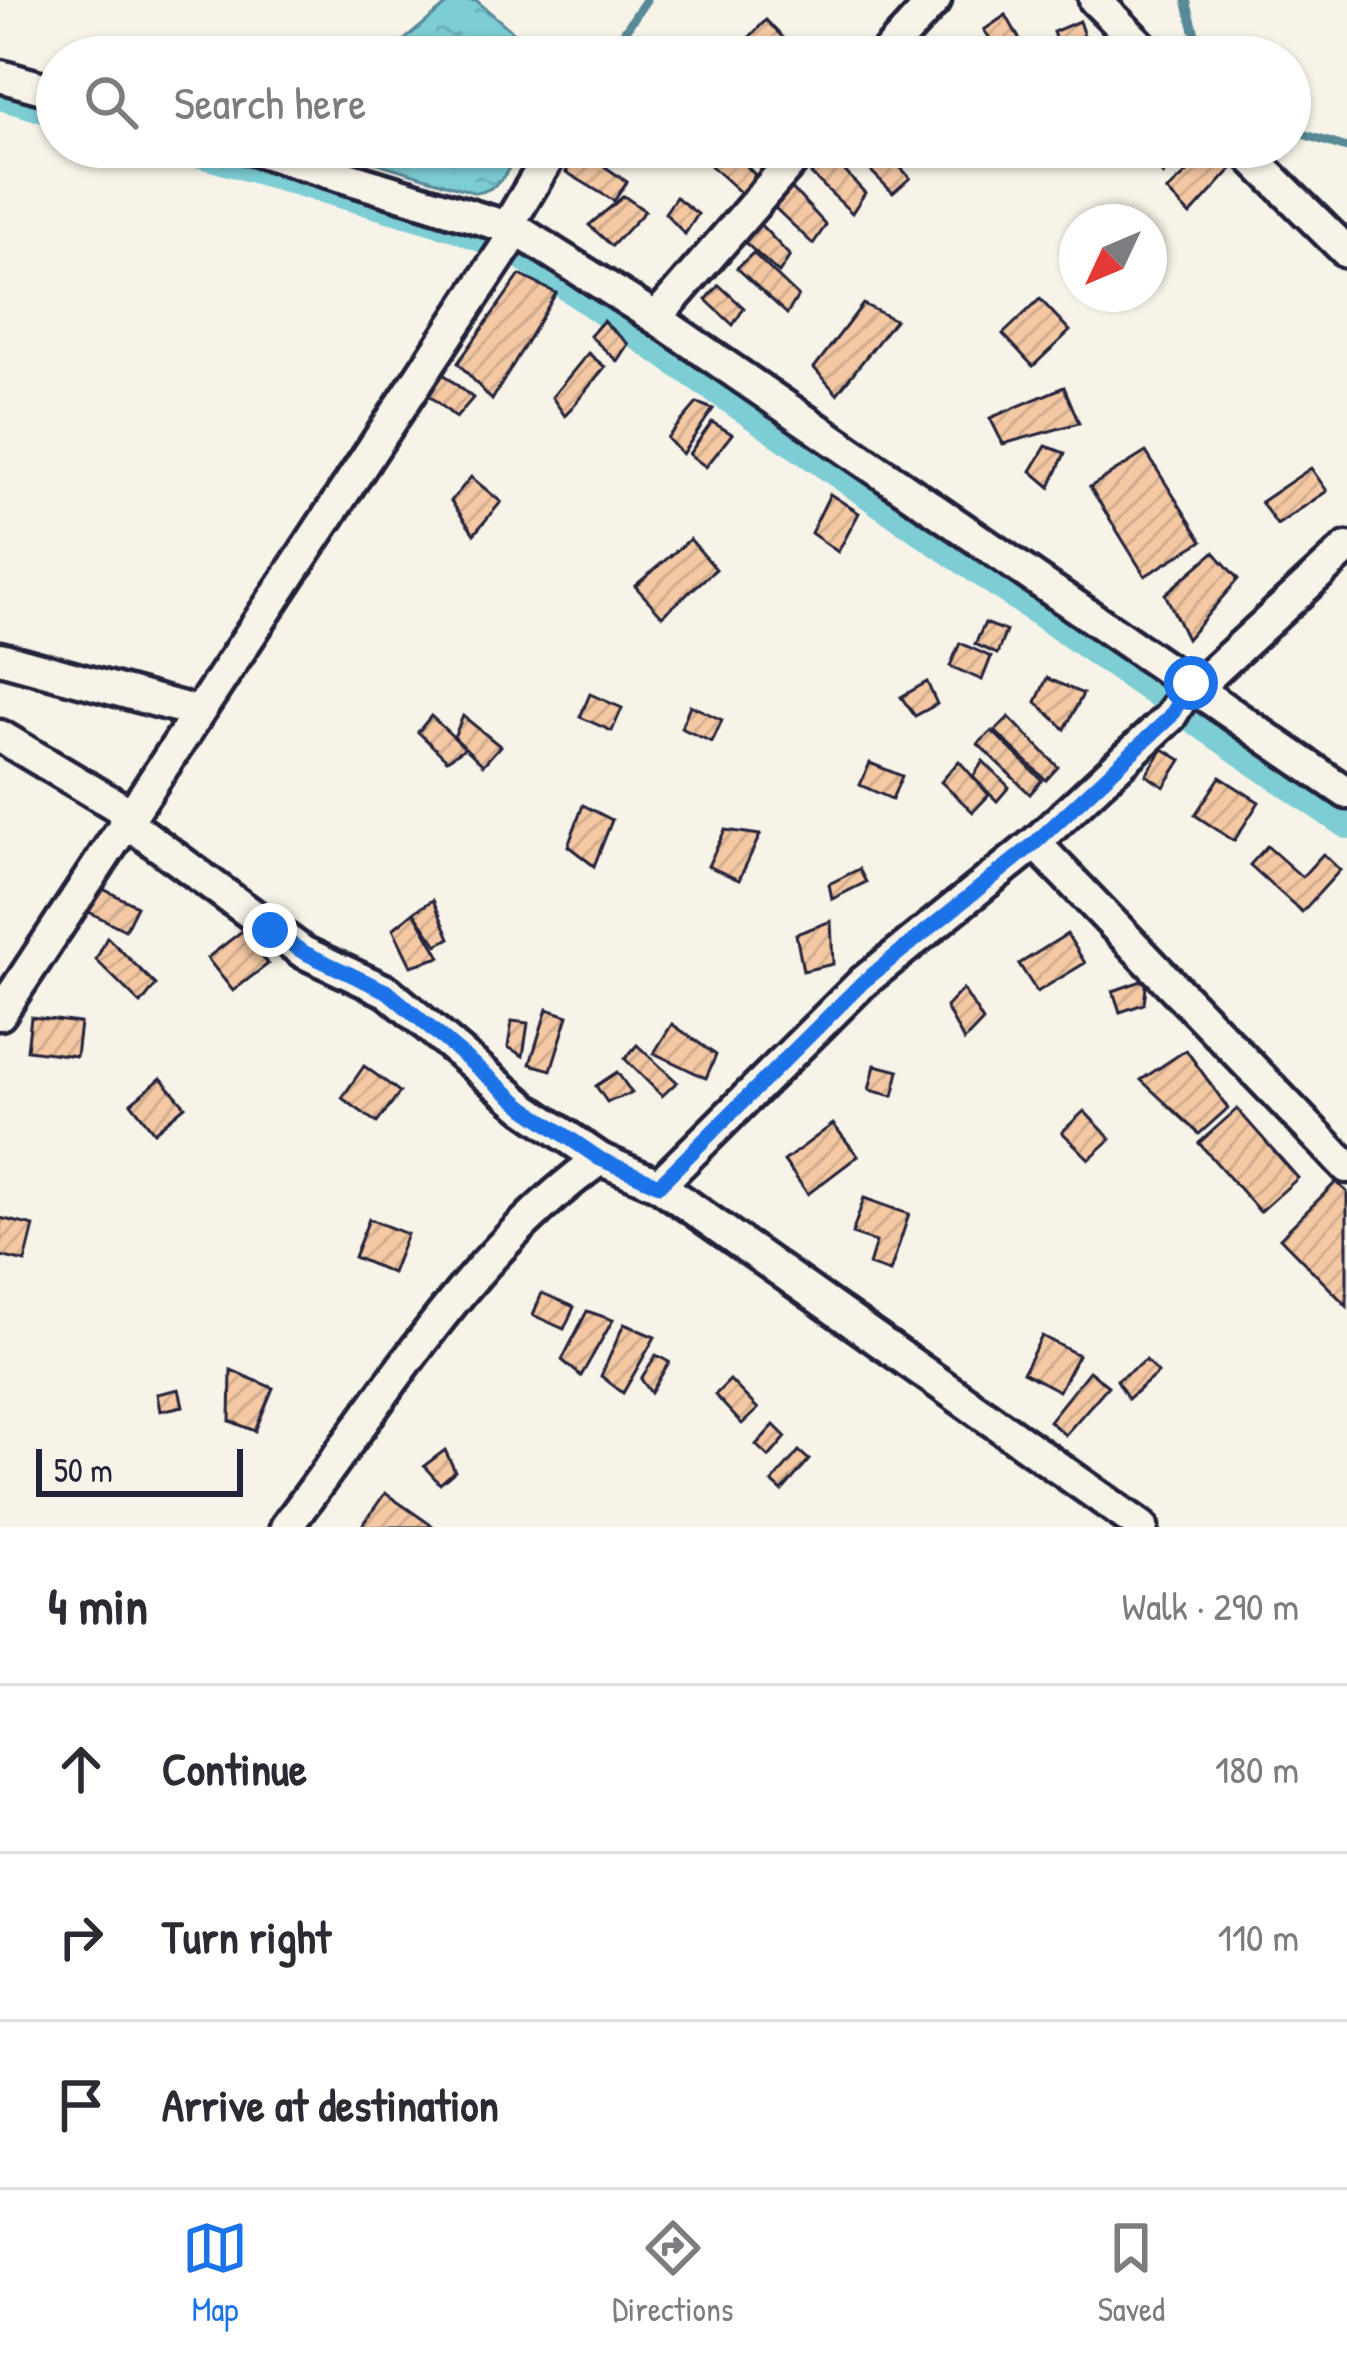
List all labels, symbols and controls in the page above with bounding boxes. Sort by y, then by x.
search box [36,36,1311,168]
icon: search [78,69,144,135]
text: Search here [174,72,366,133]
north arrow [1059,204,1167,312]
route start [1164,656,1218,710]
route end [243,903,297,957]
scale bar [36,1443,243,1496]
text: 50 m [54,1448,113,1492]
text: 4 min [48,1571,148,1640]
text: Walk · 290 m [1122,1579,1299,1632]
icon: ahead [48,1736,114,1802]
text: Continue [162,1738,307,1799]
text: 180 m [1215,1742,1299,1795]
icon: right [48,1904,114,1970]
text: Turn right [162,1906,331,1967]
text: 110 m [1218,1910,1299,1963]
icon: arrive [48,2072,114,2138]
text: Arrive at destination [162,2074,499,2135]
tab: Map [182,2215,248,2331]
tab: Directions [612,2215,734,2331]
tab: Saved [1098,2215,1165,2331]

